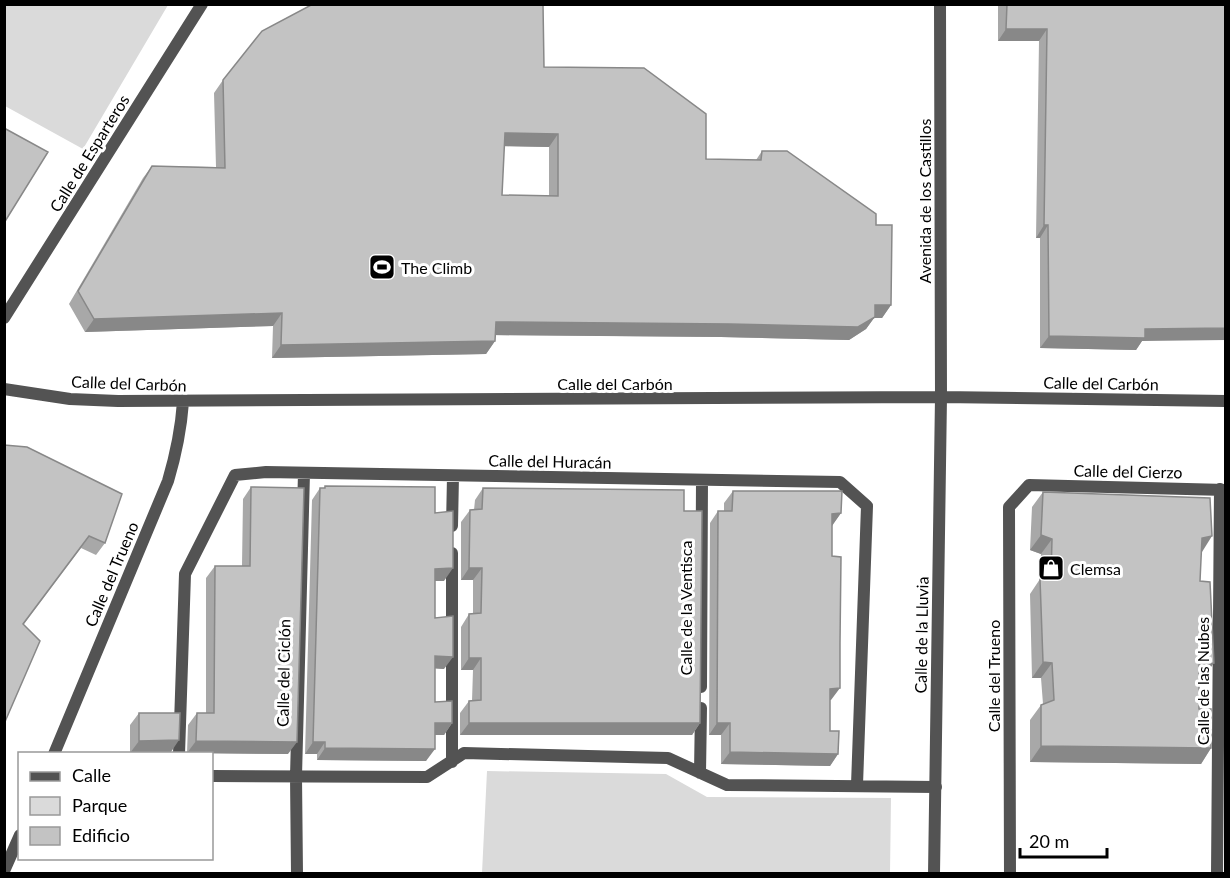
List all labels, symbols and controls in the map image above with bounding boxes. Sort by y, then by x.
street label: Calle de Esparteros [45,91,133,215]
street label: Avenida de los Castillos [915,119,934,283]
sports icon: The Climb [367,252,397,282]
place label: The Climb [401,258,472,277]
street label: Calle del Carbón [71,371,187,395]
street label: Calle del Carbón [1043,372,1159,394]
street label: Calle del Carbón [557,374,673,393]
street label: Calle del Huracán [488,450,612,472]
street label: Calle del Cierzo [1073,461,1183,481]
street label: Calle del Trueno [80,519,142,629]
street label: Calle de la Ventisca [676,541,695,675]
shop icon: Clemsa [1036,553,1066,583]
place label: Clemsa [1070,559,1121,578]
street label: Calle de la Lluvia [910,576,932,694]
street label: Calle de las Nubes [1193,617,1212,745]
street label: Calle del Ciclón [273,619,293,727]
street label: Calle del Trueno [984,620,1003,732]
legend [18,752,213,860]
text: Calle [72,764,111,786]
text: Parque [72,794,127,816]
scale bar [1020,821,1107,859]
text: Edificio [72,824,130,846]
text: 20 m [1029,830,1069,852]

